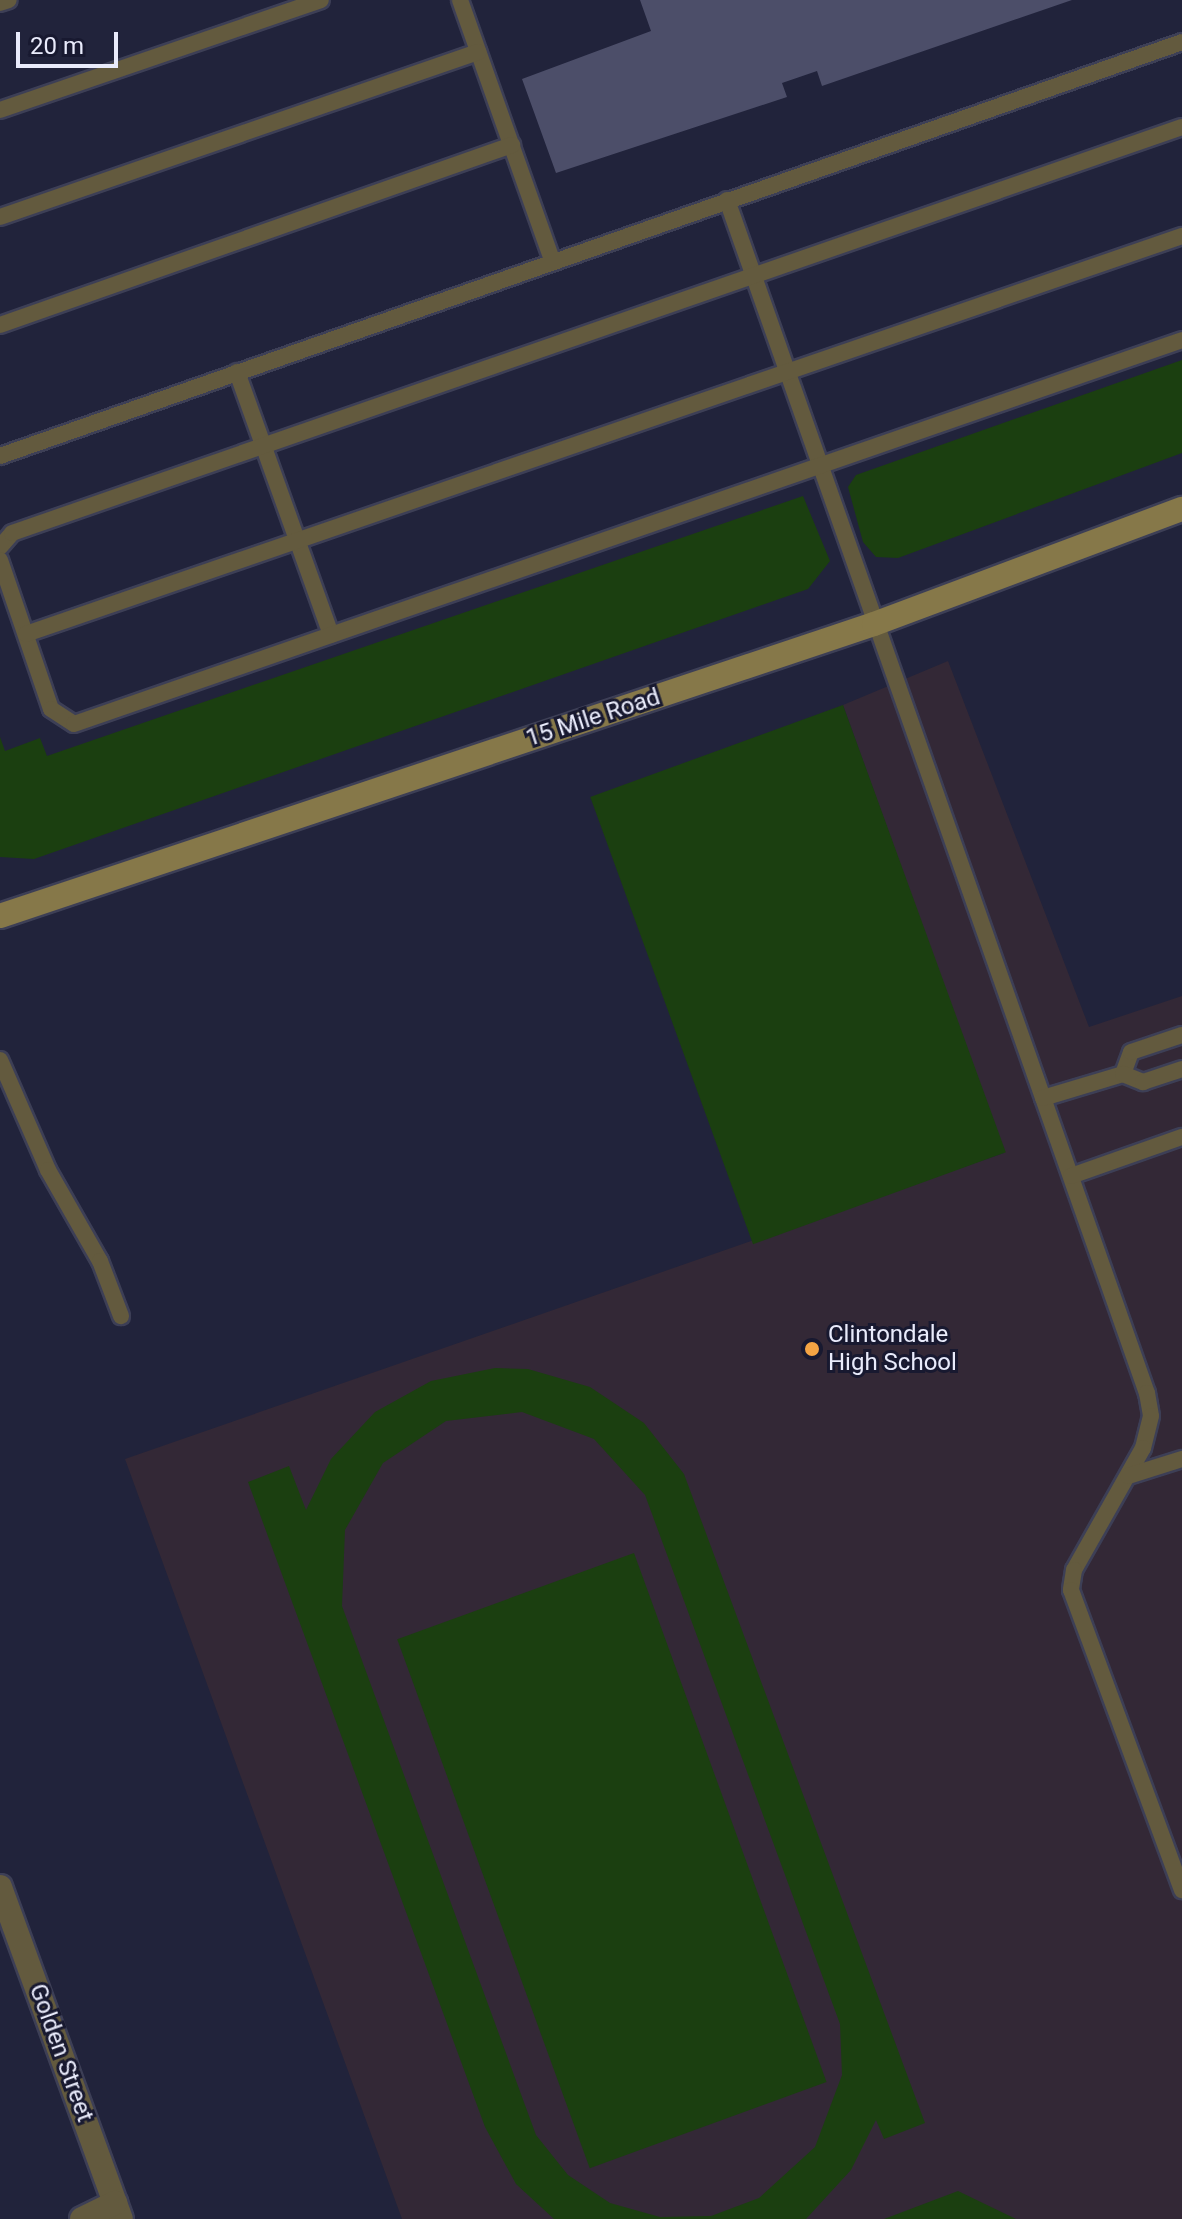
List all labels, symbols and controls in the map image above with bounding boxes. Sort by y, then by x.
scale bar [20,16,122,66]
text: 20 m [30,32,84,60]
street label: 15 Mile Road [522,683,664,753]
place label: Clintondale High School [828,1321,957,1377]
marker: Clintondale High School [803,1340,821,1358]
street label: Golden Street [23,1980,99,2126]

